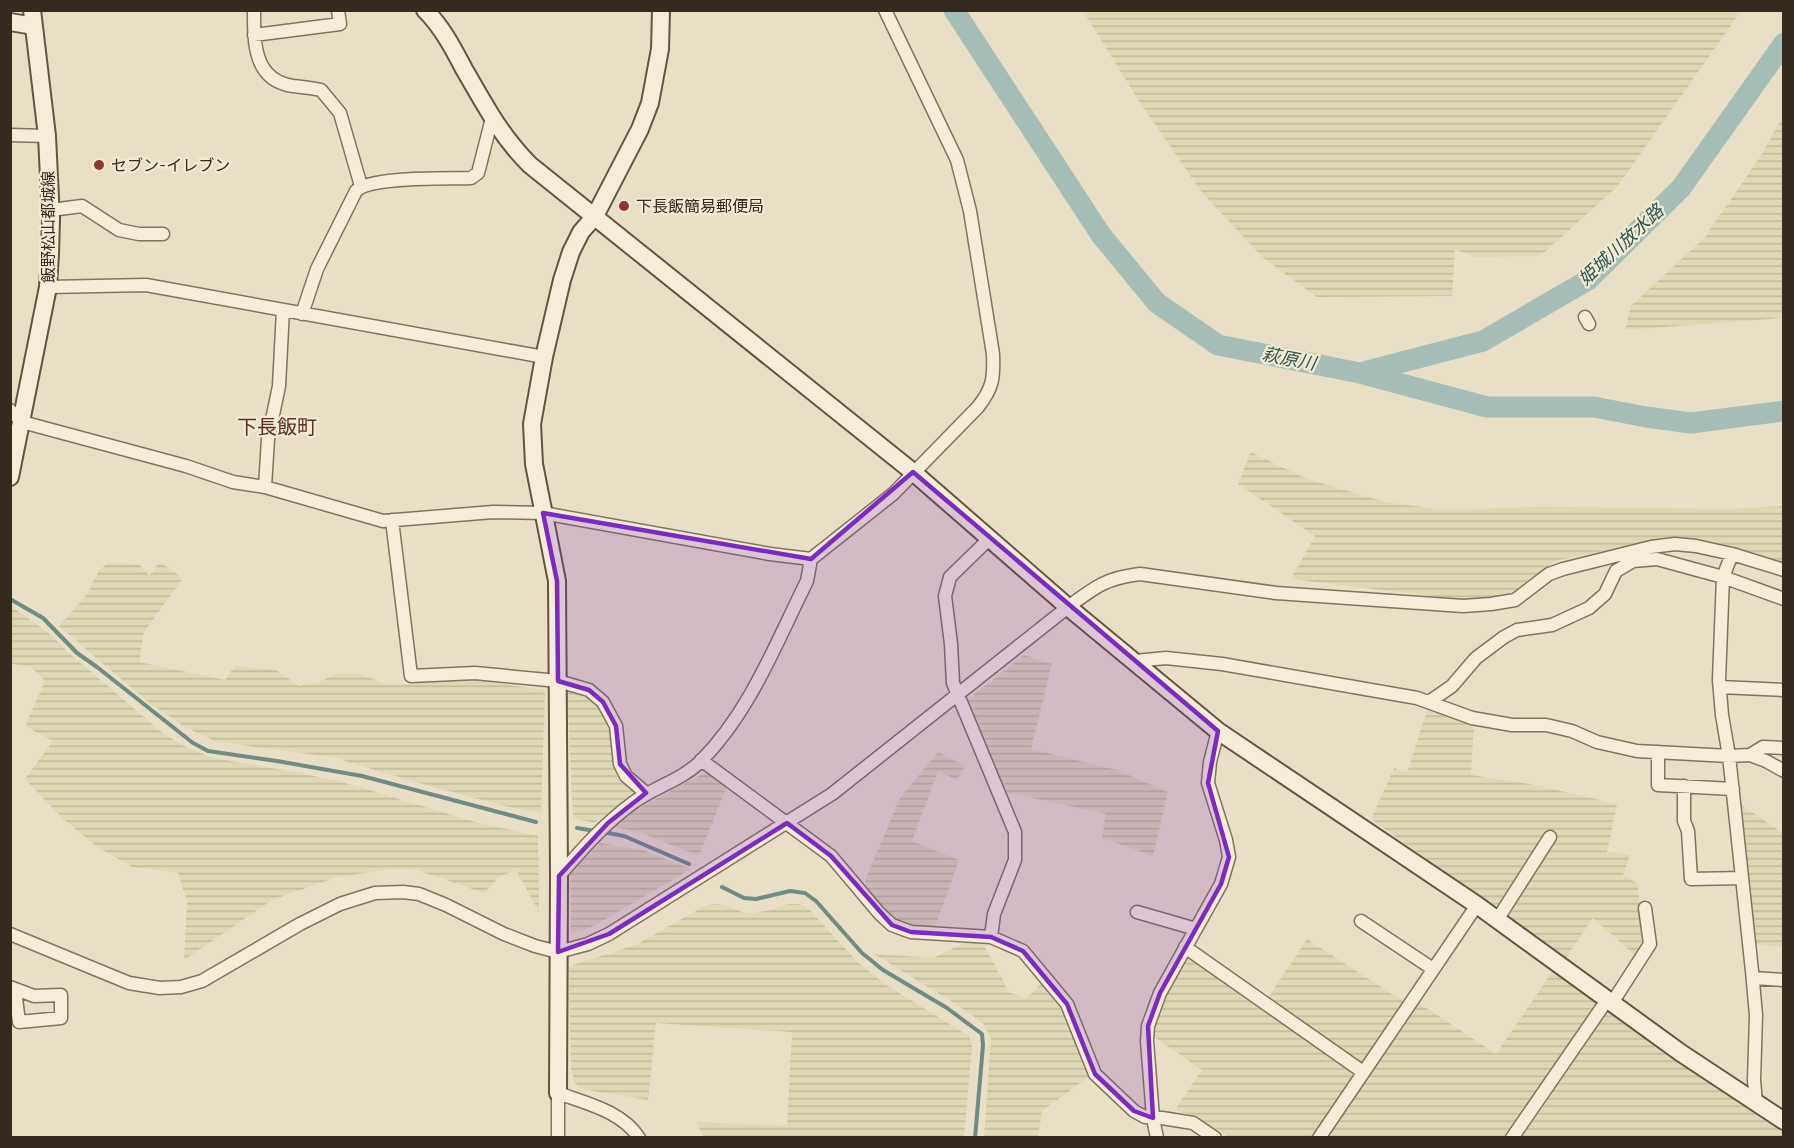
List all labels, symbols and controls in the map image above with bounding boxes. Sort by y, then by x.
place label: セブン-イレブン [111,156,230,175]
marker: セブン-イレブン [92,158,106,172]
street label: 飯野松山都城線 [39,171,58,283]
place label: 下長飯簡易郵便局 [636,197,764,216]
marker: 下長飯簡易郵便局 [617,199,631,213]
water label: 姫城川放水路 [1574,199,1669,290]
water label: 萩原川 [1260,343,1320,375]
district label: 下長飯町 [237,415,317,439]

